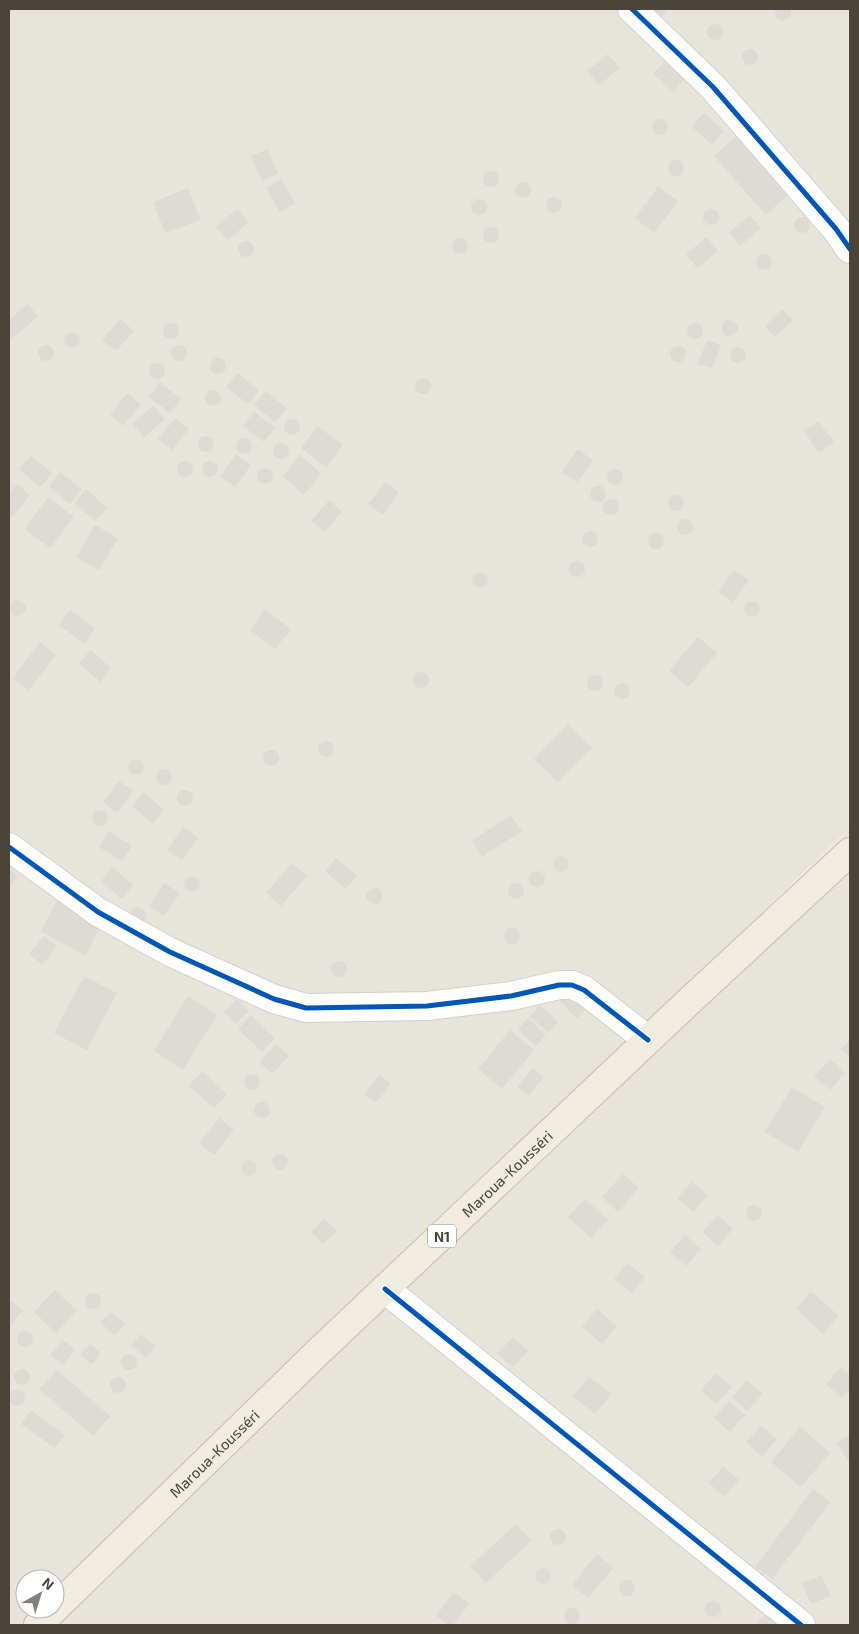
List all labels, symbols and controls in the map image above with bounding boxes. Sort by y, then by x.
street label: Maroua-Kousséri [458,1126,556,1221]
road number: N1 [428,1224,456,1248]
street label: Maroua-Kousséri [166,1406,263,1501]
north arrow [15,1569,65,1619]
text: N [39,1574,58,1593]

